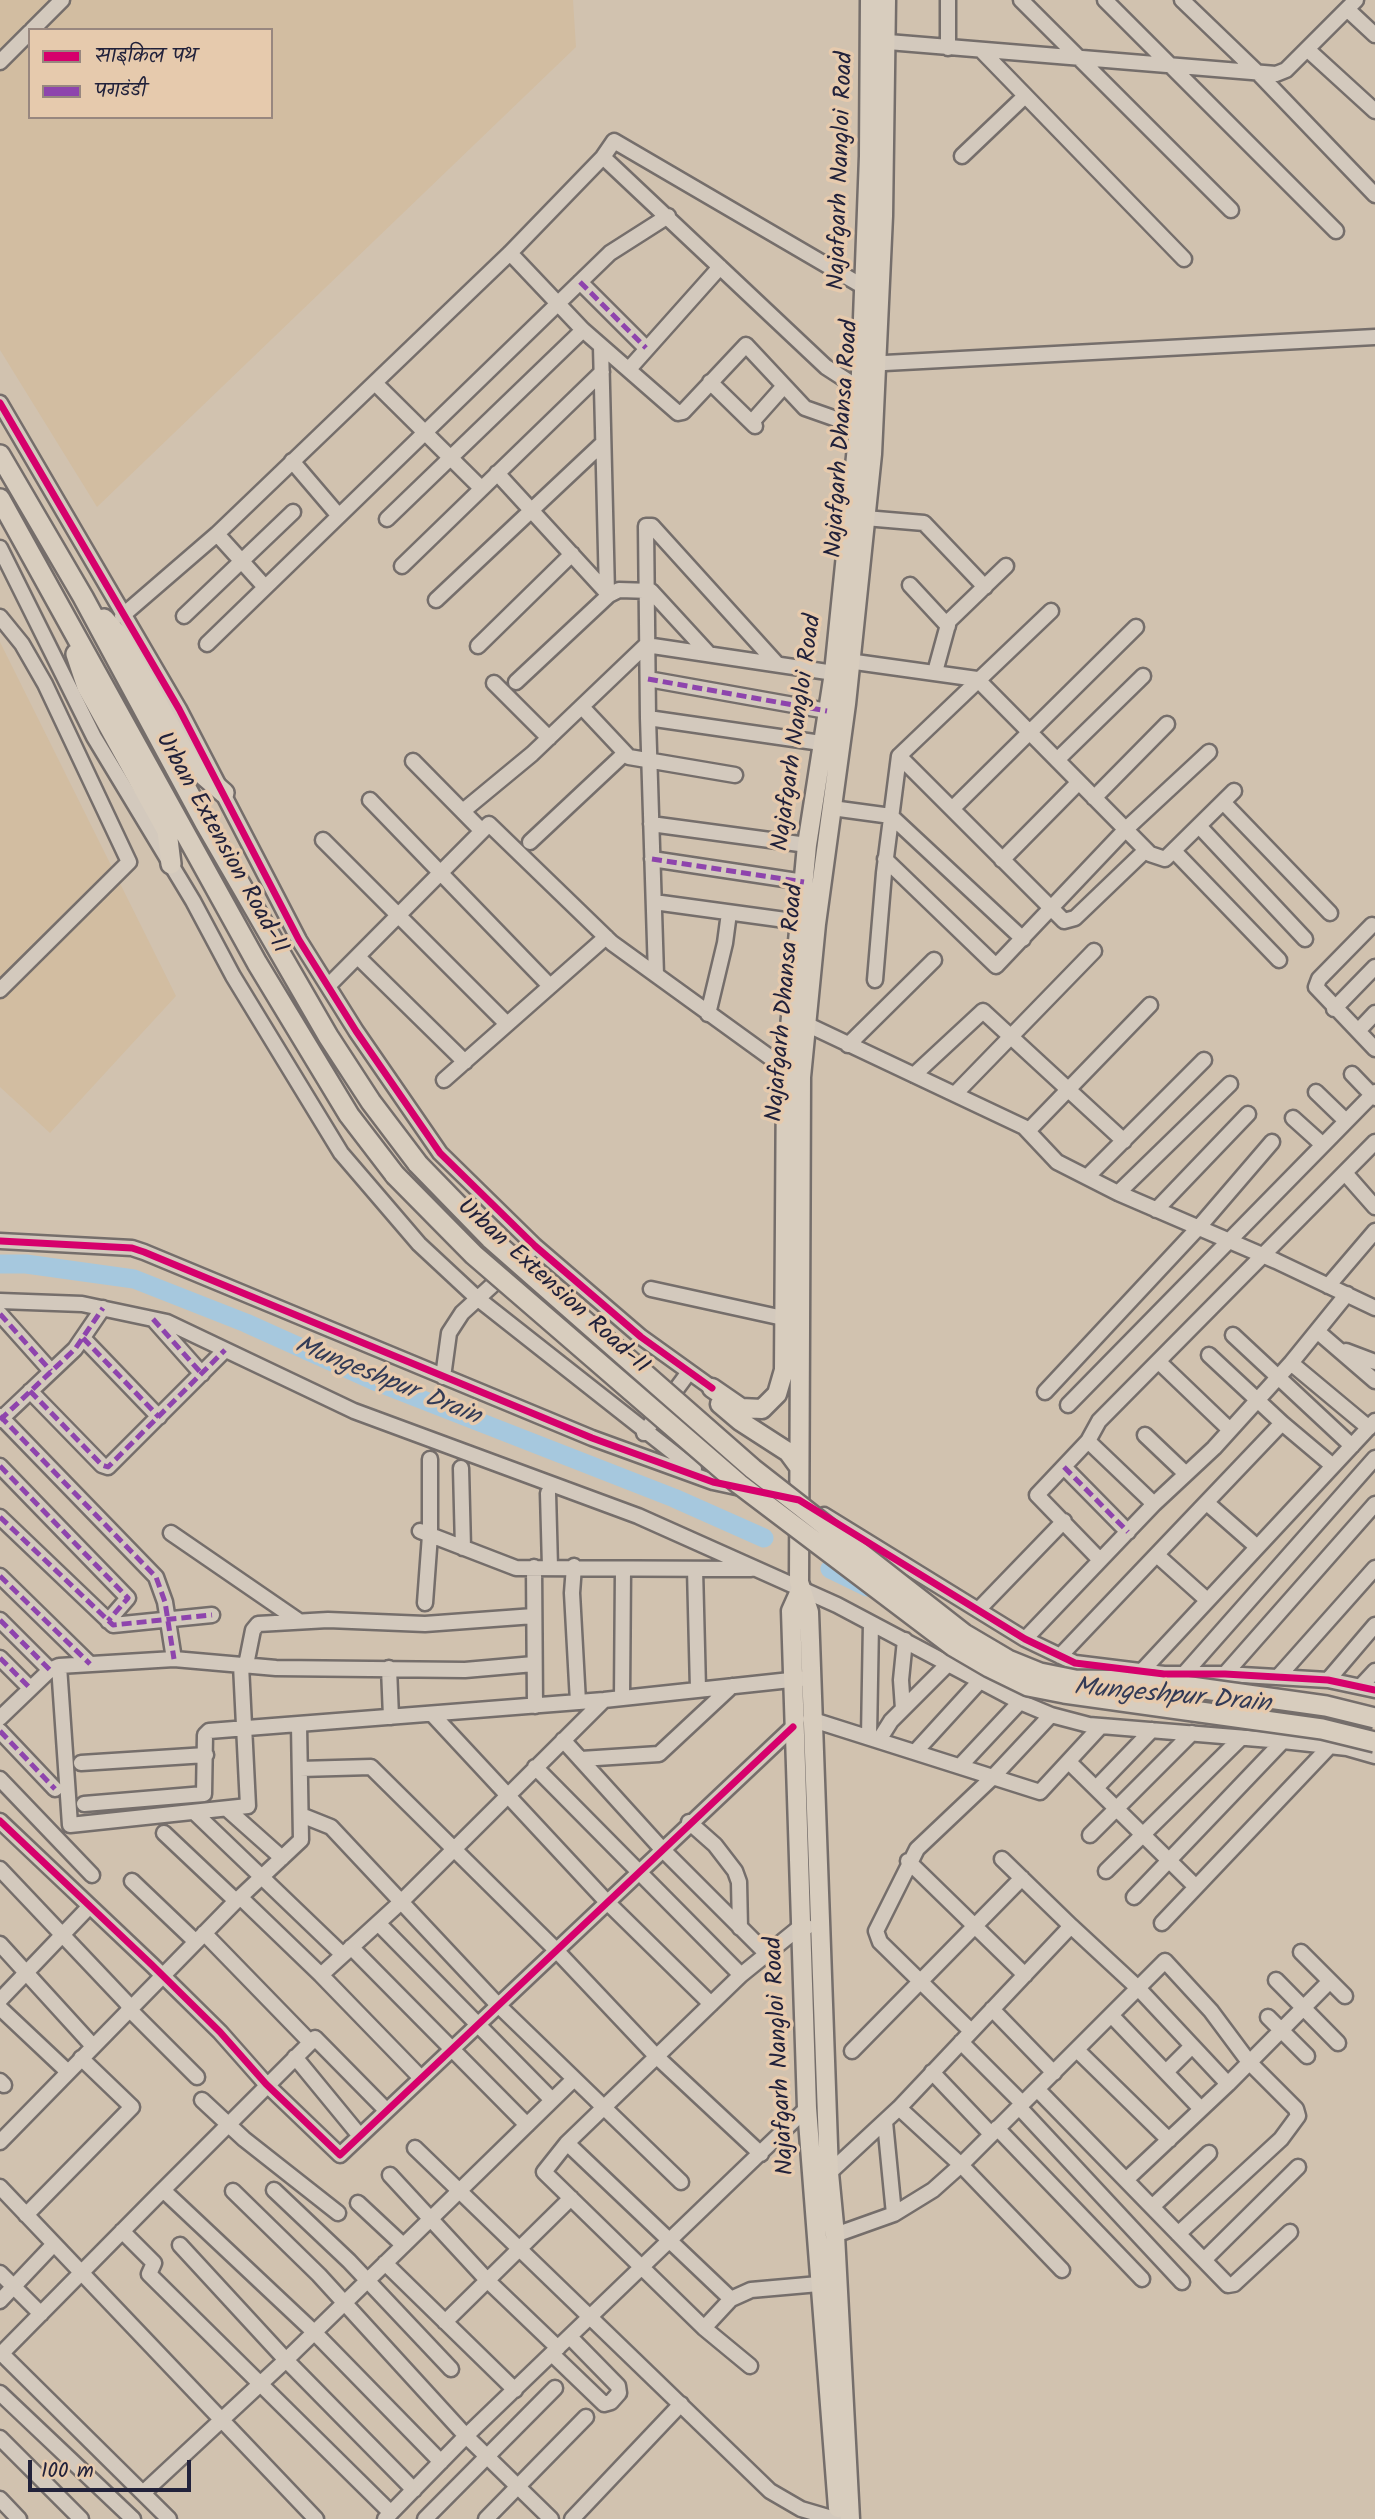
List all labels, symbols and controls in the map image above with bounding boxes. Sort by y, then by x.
legend [28,28,273,119]
text: साइकिल पथ [95,40,197,73]
street label: Najafgarh Nangloi Road [824,51,862,291]
text: पगडंडी [95,75,146,108]
street label: Najafgarh Dhansa Road [821,319,867,559]
street label: Najafgarh Nangloi Road [768,613,830,853]
street label: Urban Extension Road-II [147,728,293,960]
street label: Najafgarh Dhansa Road [762,883,812,1123]
street label: Urban Extension Road-II [450,1194,654,1382]
water label: Mungeshpur Drain [290,1332,484,1434]
water label: Mungeshpur Drain [1072,1674,1272,1722]
street label: Najafgarh Nangloi Road [761,1936,803,2176]
scale bar [32,2446,194,2490]
text: 100 m [41,2455,94,2488]

